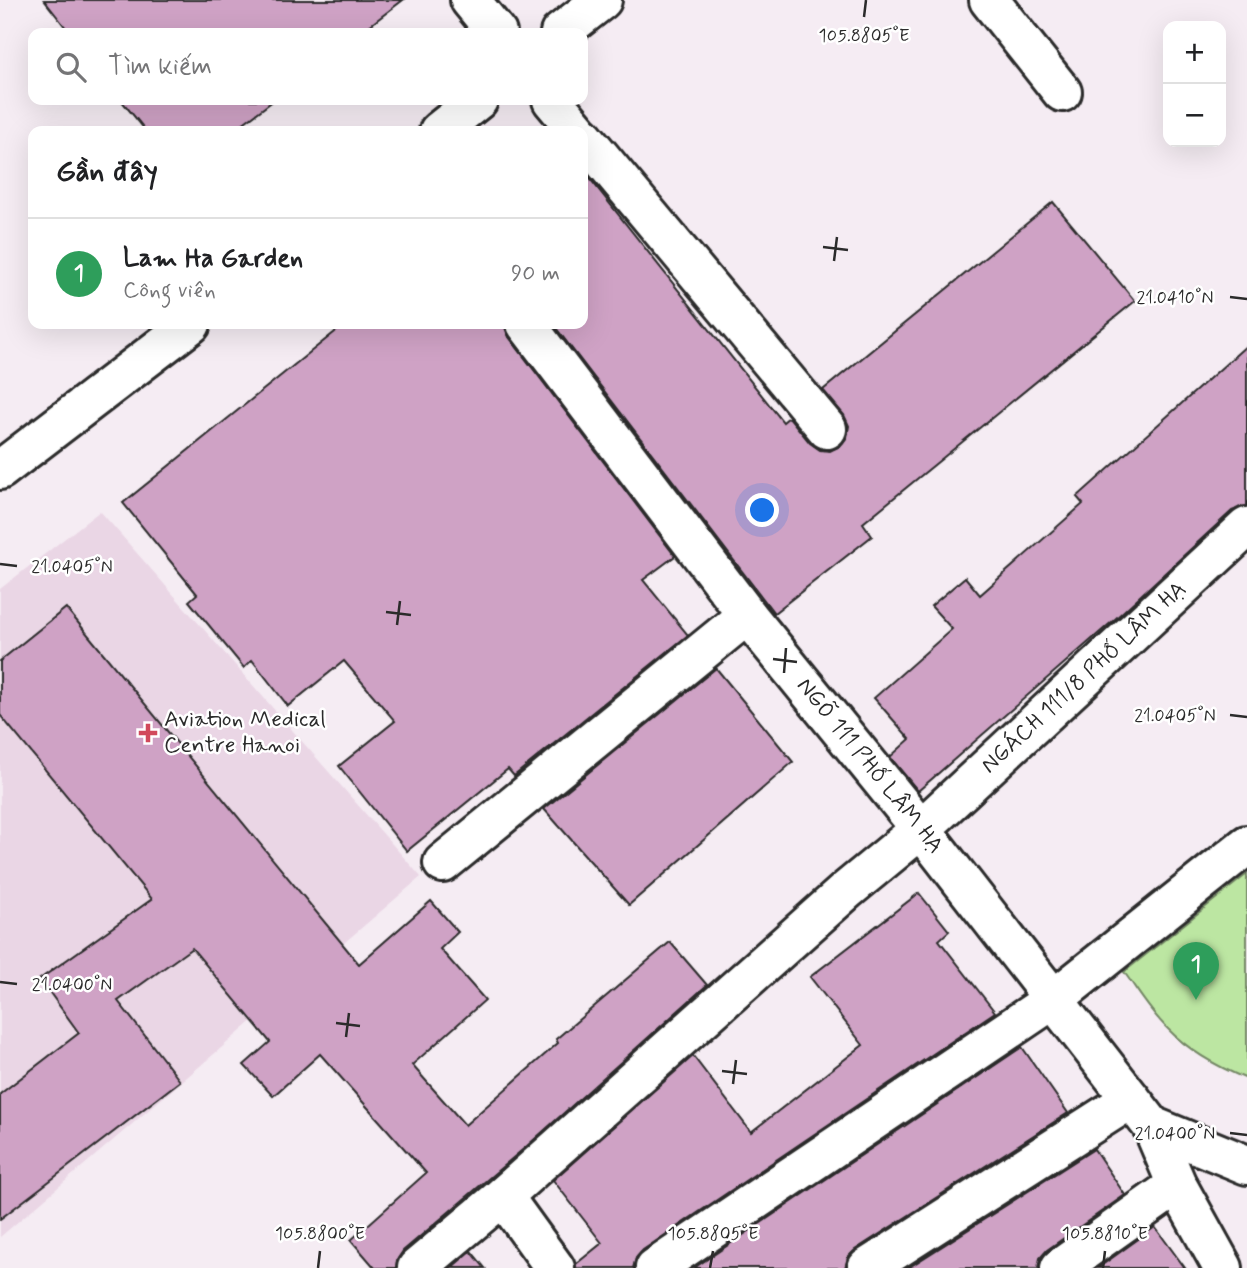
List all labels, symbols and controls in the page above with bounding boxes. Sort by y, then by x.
map controls [1163,21,1226,147]
button: + [1163,21,1226,84]
text: 105.8805°E [819,24,909,48]
search box [28,28,588,105]
icon: search [52,48,90,86]
text: Tìm kiếm [108,50,212,84]
button: − [1163,84,1226,147]
text: Gần đây [56,152,158,191]
text: Lam Ha Garden [123,242,303,276]
text: 1 [74,259,84,289]
text: 90 m [511,259,560,289]
text: Công viên [123,276,216,306]
text: 21.0410°N [1137,286,1213,310]
your location [745,493,779,527]
text: 21.0405°N [31,555,113,579]
street label: NGÁCH 111/8 PHỐ LÂM HẠ [975,575,1193,780]
street label: NGÕ 111 PHỐ LÂM HẠ [789,672,950,860]
text: 21.0405°N [1134,704,1216,728]
place label: Aviation Medical Centre Hanoi [164,705,326,761]
marker: Aviation Medical Centre Hanoi [138,723,158,743]
pin: 1 [1173,942,1219,1000]
text: 21.0400°N [32,973,112,997]
text: 21.0400°N [1135,1122,1215,1146]
text: 105.8800°E [275,1222,365,1246]
text: 105.8805°E [668,1222,758,1246]
text: 105.8810°E [1062,1222,1148,1246]

